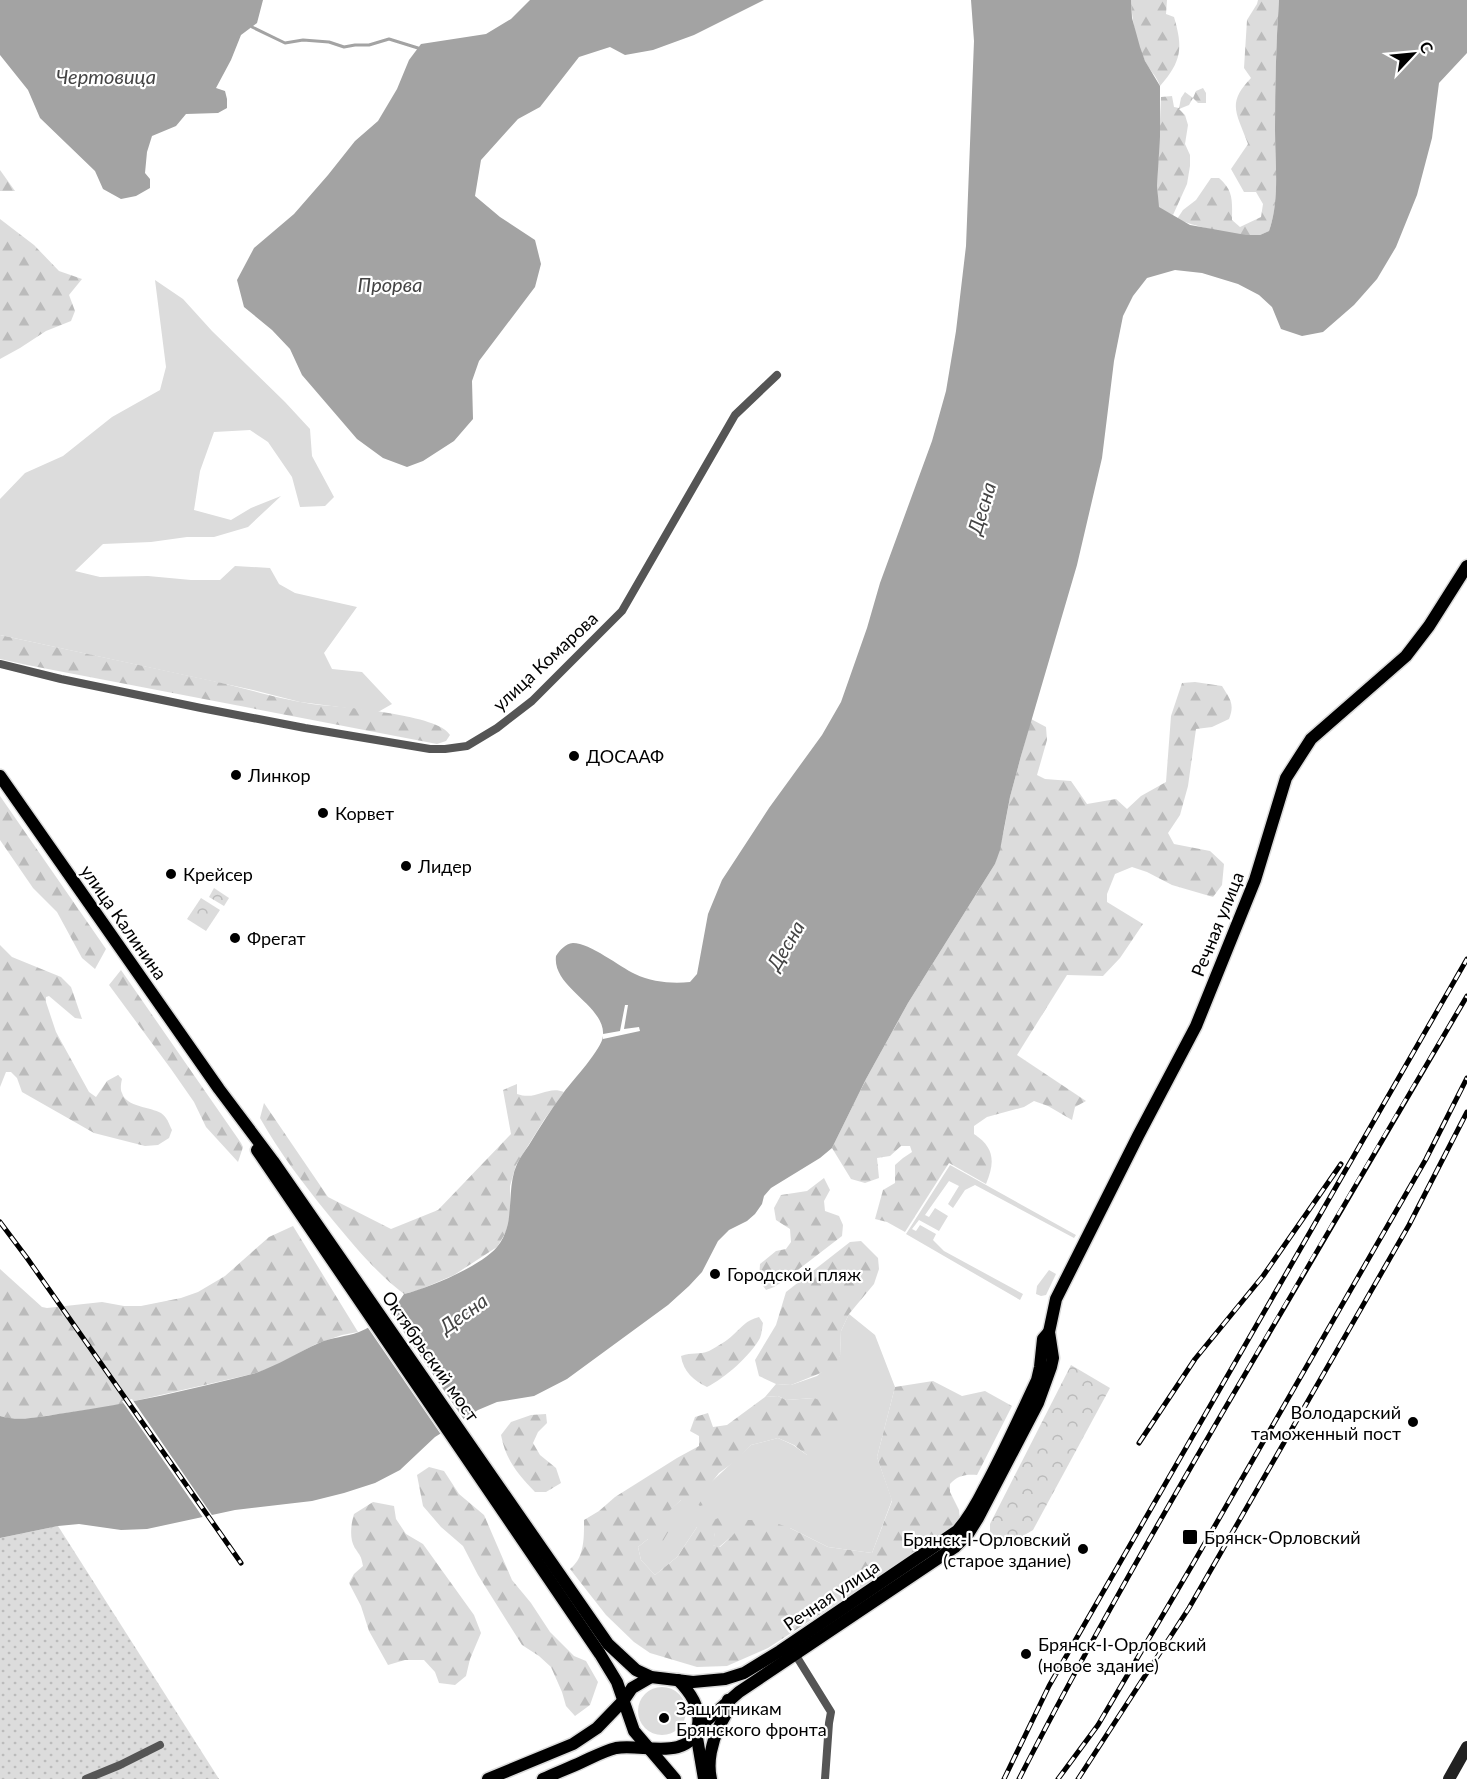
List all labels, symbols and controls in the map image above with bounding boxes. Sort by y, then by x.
north arrow [1383,24,1443,84]
text: С [1416,38,1438,56]
water label: Чертовица [56,64,156,88]
water label: Прорва [358,272,422,296]
water label: Десна [961,479,1000,538]
street label: улица Комарова [488,607,602,715]
place label: ДОСААФ [586,745,664,767]
marker: ДОСААФ [567,749,581,763]
place label: Линкор [247,764,311,786]
marker: Линкор [229,768,243,782]
place label: Корвет [335,802,394,824]
marker: Корвет [316,806,330,820]
place label: Лидер [417,855,472,877]
marker: Лидер [399,859,413,873]
street label: улица Калинина [76,860,172,984]
place label: Крейсер [183,863,253,885]
marker: Крейсер [164,867,178,881]
street label: Речная улица [1186,868,1248,980]
water label: Десна [760,916,809,975]
place label: Фрегат [247,927,306,949]
marker: Фрегат [228,931,242,945]
place label: Городской пляж [727,1263,861,1285]
marker: Городской пляж [708,1267,722,1281]
street label: Октябрьский мост [378,1287,484,1425]
water label: Десна [433,1288,492,1339]
place label: Володарский таможенный пост [1251,1401,1401,1444]
marker: Володарский таможенный пост [1406,1415,1420,1429]
place label: Брянск-Орловский [1204,1526,1361,1548]
place label: Брянск-I-Орловский (старое здание) [903,1528,1071,1571]
marker: Брянск-Орловский [1181,1528,1199,1546]
marker: Брянск-I-Орловский (старое здание) [1076,1542,1090,1556]
street label: Речная улица [779,1555,883,1635]
place label: Брянск-I-Орловский (новое здание) [1038,1633,1206,1676]
marker: Брянск-I-Орловский (новое здание) [1019,1647,1033,1661]
place label: Защитникам Брянского фронта [676,1697,827,1740]
marker: Защитникам Брянского фронта [657,1711,671,1725]

